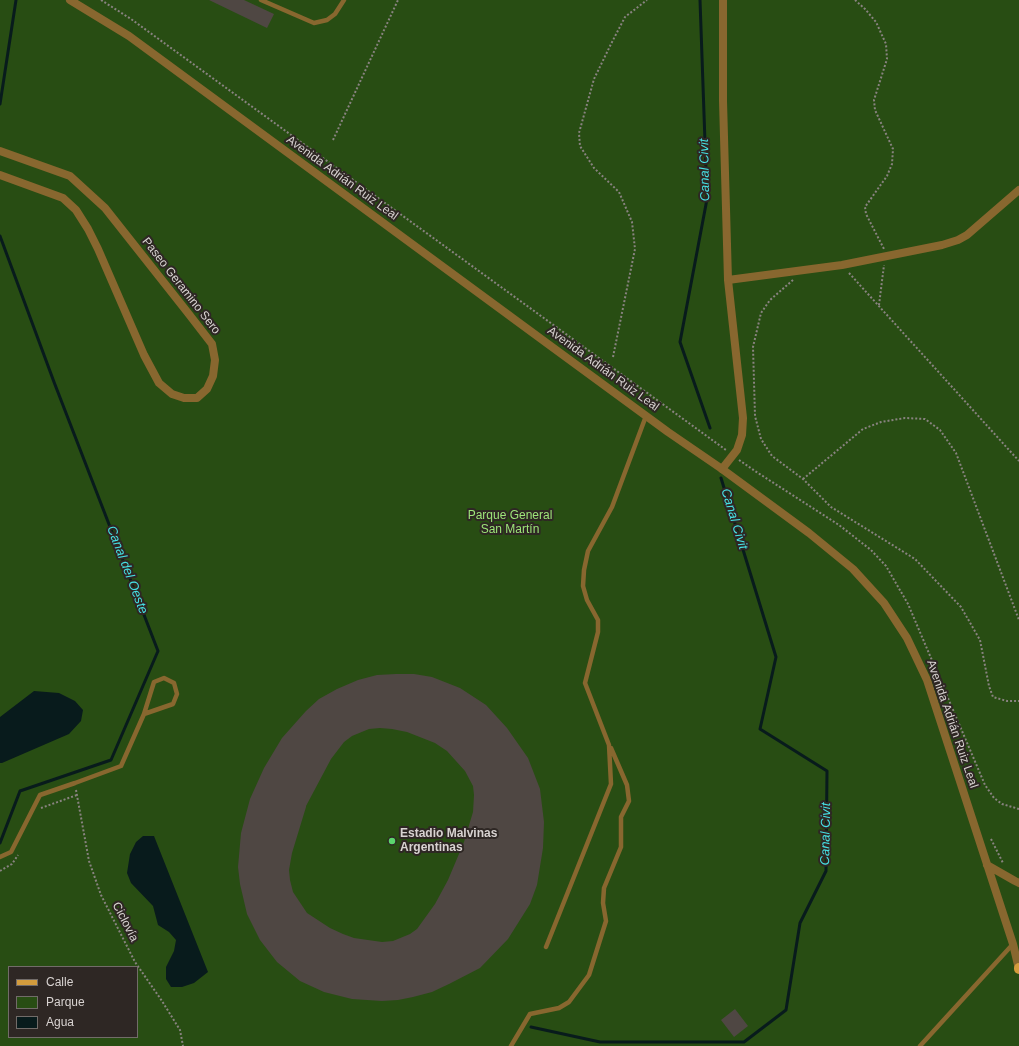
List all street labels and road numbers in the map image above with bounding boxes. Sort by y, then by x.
street label: Avenida Adrián Ruiz Leal [283,133,401,223]
street label: Paseo Geramino Sero [139,235,223,337]
street label: Avenida Adrián Ruiz Leal [544,324,662,414]
street label: Avenida Adrián Ruiz Leal [923,658,981,790]
street label: Ciclovía [109,900,141,944]

